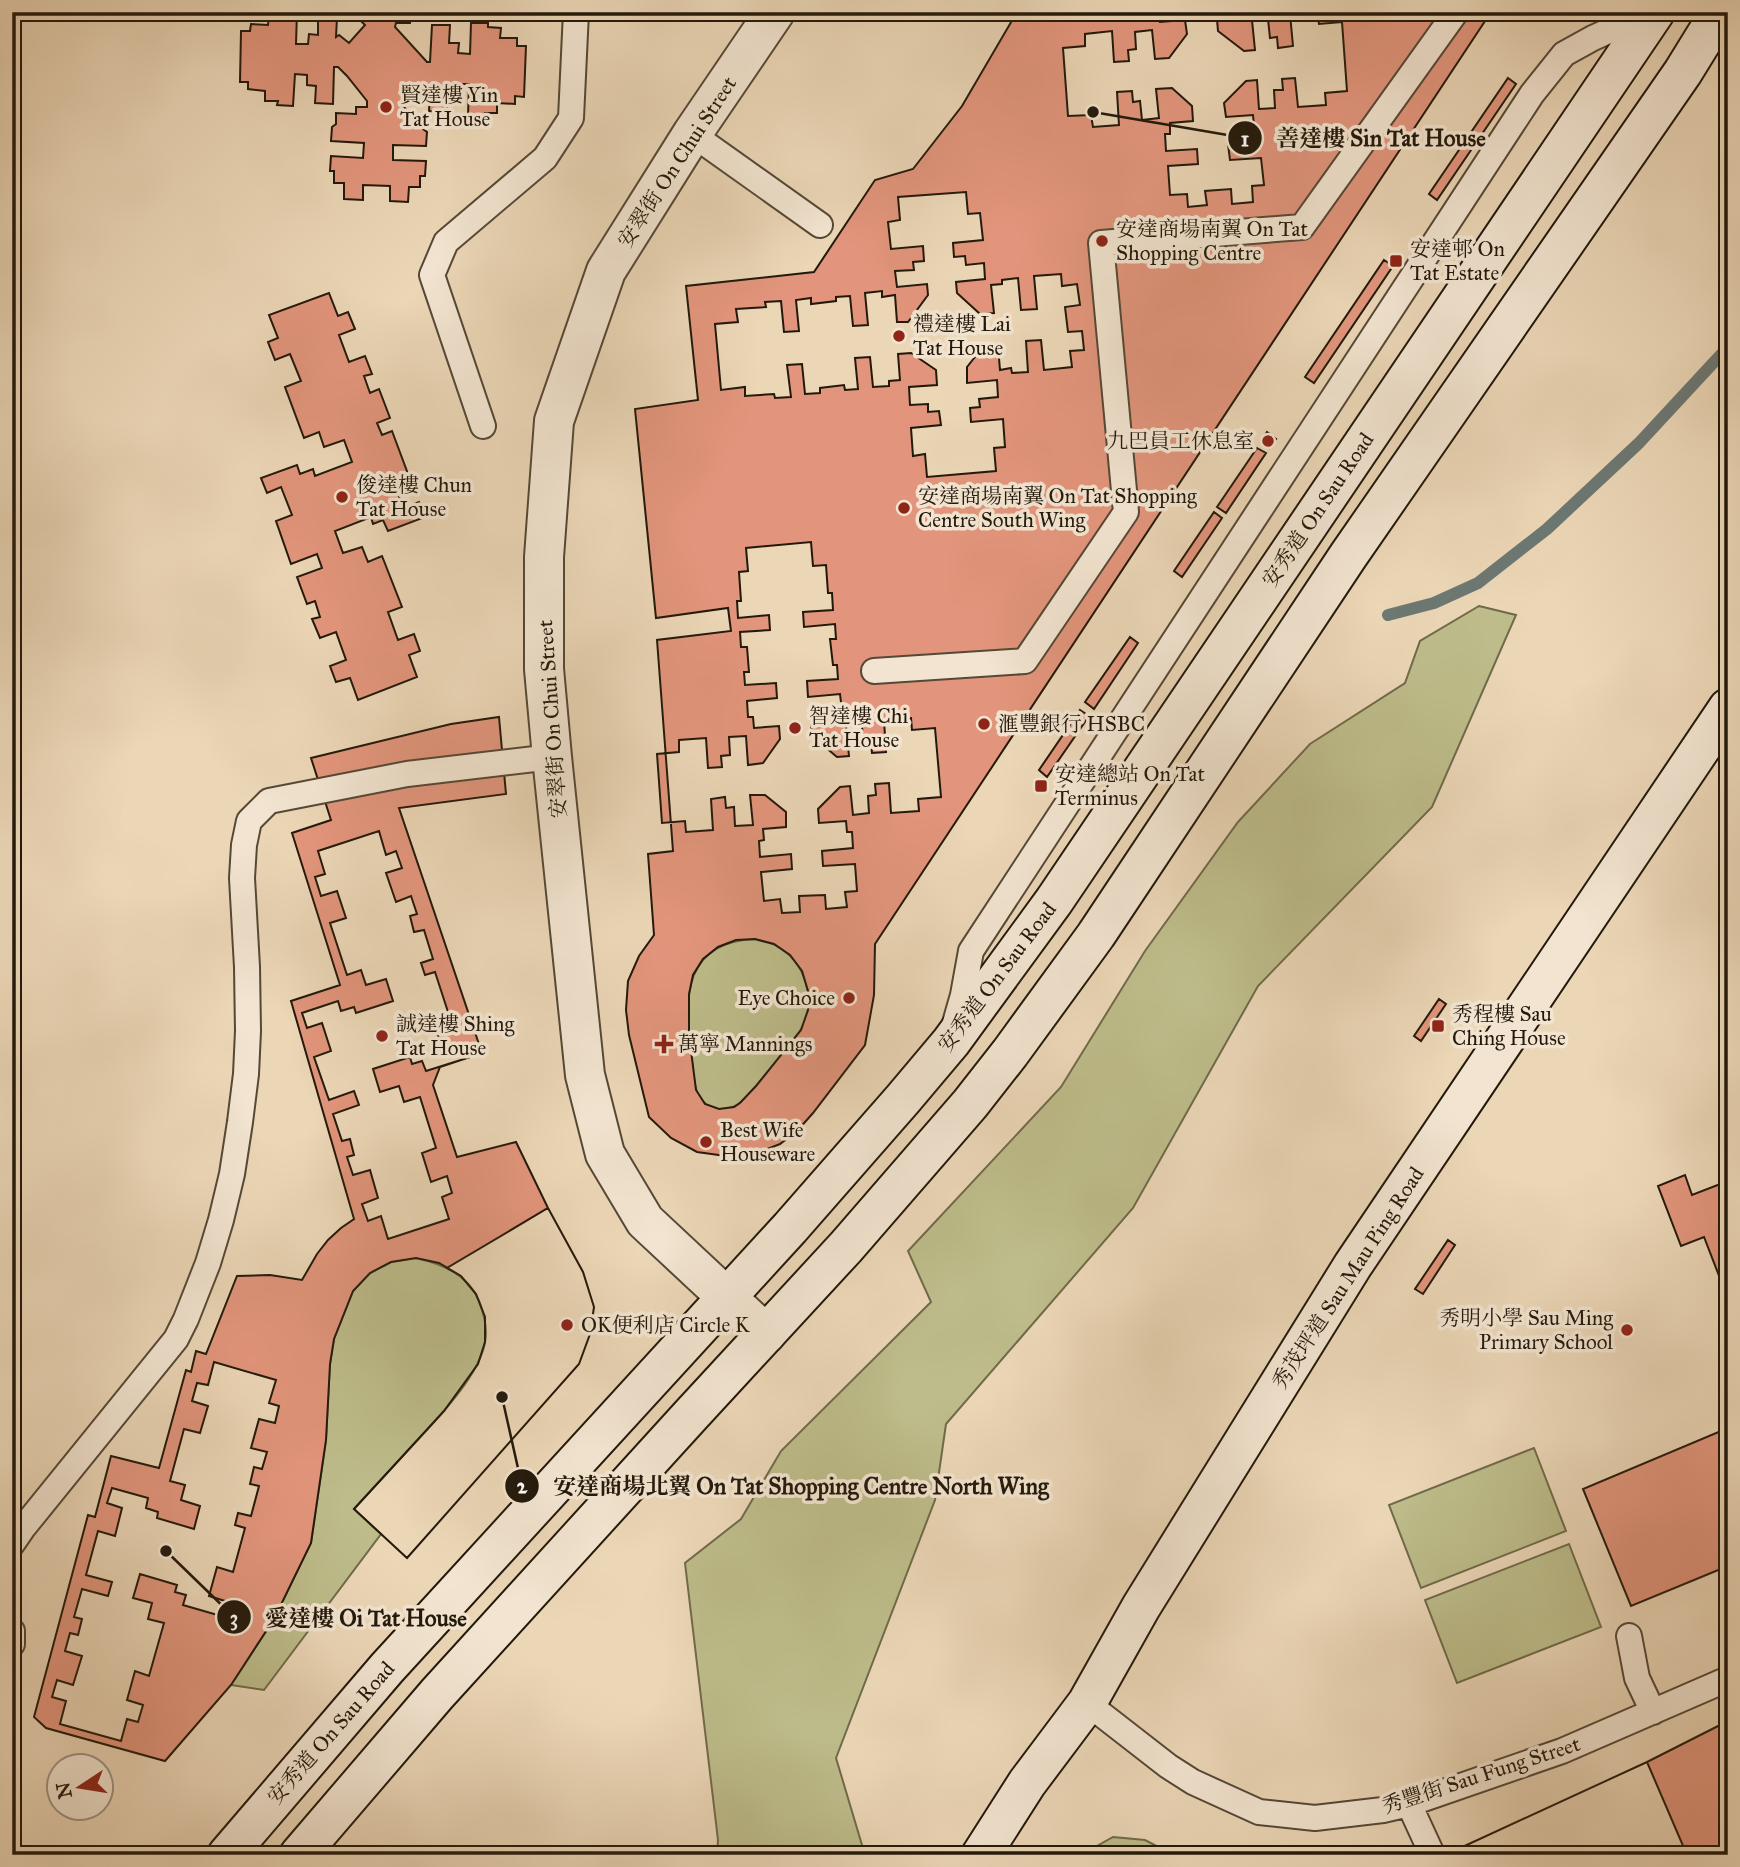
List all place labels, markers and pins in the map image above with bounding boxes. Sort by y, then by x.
place label: 賢達樓 Yin Tat House [400,82,498,132]
marker: 賢達樓 Yin Tat House [378,99,394,115]
callout: 善達樓 Sin Tat House [1227,116,1500,160]
place label: 安達商場南翼 On Tat Shopping Centre [1116,216,1308,266]
marker: 安達商場南翼 On Tat Shopping Centre [1094,233,1110,249]
place label: 安達邨 On Tat Estate [1410,236,1505,286]
marker: 安達邨 On Tat Estate [1388,253,1404,269]
place label: 禮達樓 Lai Tat House [913,311,1011,361]
marker: 禮達樓 Lai Tat House [891,328,907,344]
place label: 九巴員工休息室 [1107,428,1254,454]
marker: 九巴員工休息室 [1260,433,1276,449]
place label: 俊達樓 Chun Tat House [356,472,472,522]
place label: 安達商場南翼 On Tat Shopping Centre South Wing [918,483,1197,533]
marker: 俊達樓 Chun Tat House [334,489,350,505]
marker: 安達商場南翼 On Tat Shopping Centre South Wing [896,500,912,516]
place label: 智達樓 Chi Tat House [809,703,909,753]
place label: 滙豐銀行 HSBC [998,711,1145,737]
marker: 滙豐銀行 HSBC [976,716,992,732]
marker: 智達樓 Chi Tat House [787,720,803,736]
place label: 安達總站 On Tat Terminus [1055,761,1205,811]
marker: 安達總站 On Tat Terminus [1033,778,1049,794]
place label: Eye Choice [737,985,835,1011]
marker: Eye Choice [841,990,857,1006]
place label: 秀程樓 Sau Ching House [1452,1001,1566,1051]
place label: 誠達樓 Shing Tat House [396,1011,514,1061]
marker: 秀程樓 Sau Ching House [1430,1018,1446,1034]
marker: 誠達樓 Shing Tat House [374,1028,390,1044]
place label: 萬寧 Mannings [678,1031,812,1057]
marker: 萬寧 Mannings [656,1036,672,1052]
place label: Best Wife Houseware [720,1117,816,1167]
marker: Best Wife Houseware [698,1134,714,1150]
place label: 秀明小學 Sau Ming Primary School [1439,1305,1613,1355]
place label: OK便利店 Circle K [581,1312,751,1338]
marker: OK便利店 Circle K [559,1317,575,1333]
marker: 秀明小學 Sau Ming Primary School [1619,1322,1635,1338]
callout: 安達商場北翼 On Tat Shopping Centre North Wing [505,1464,1063,1508]
callout: 愛達樓 Oi Tat House [216,1595,481,1639]

